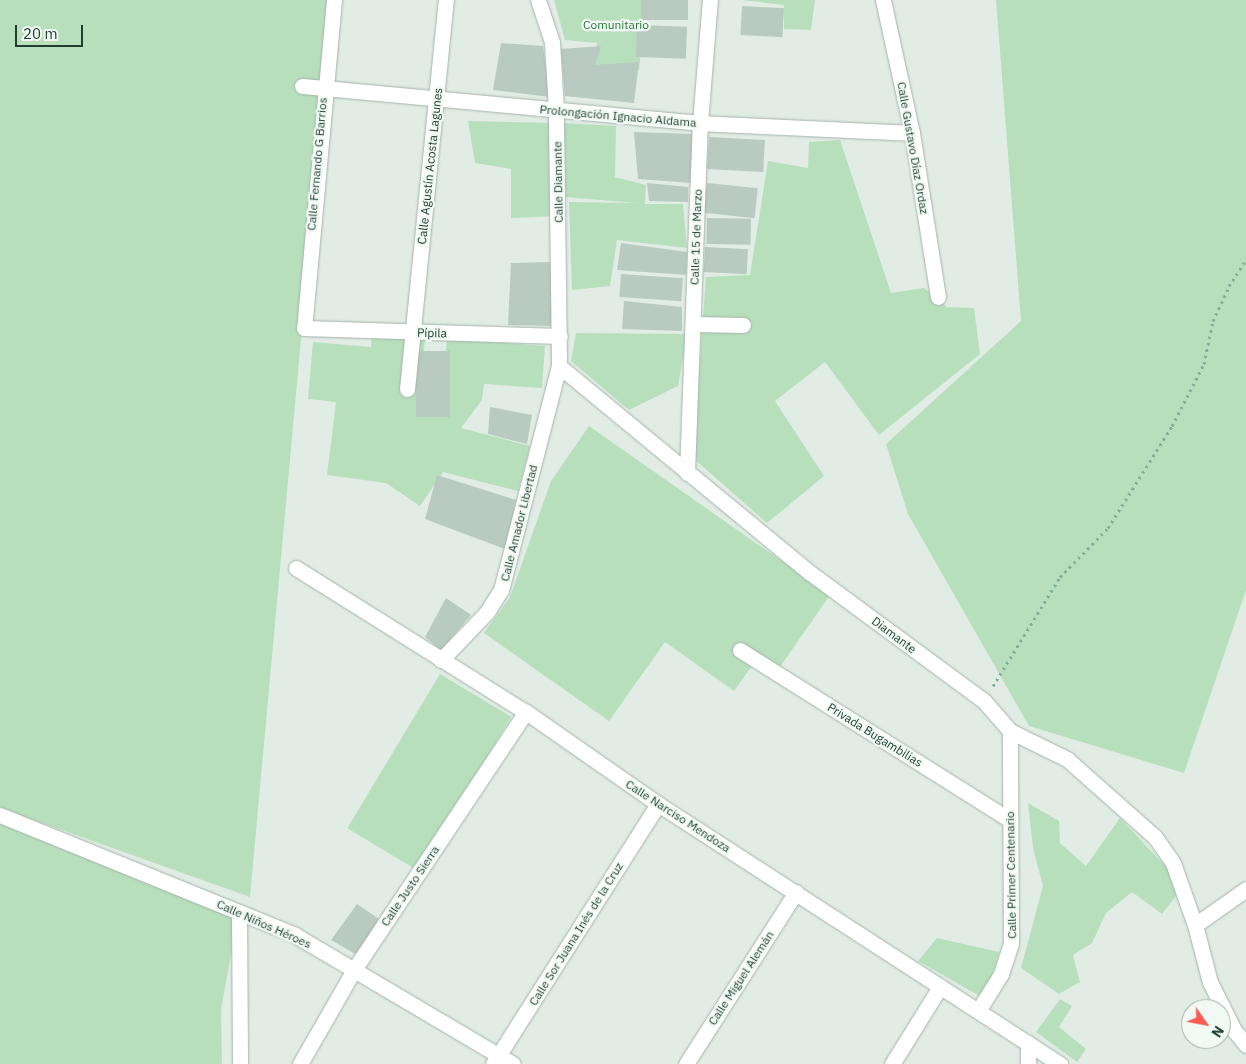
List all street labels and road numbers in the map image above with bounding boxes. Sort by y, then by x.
street label: Calle Gustavo Díaz Ordaz [894,81,932,215]
street label: Calle Agustín Acosta Lagunes [415,87,445,245]
street label: Calle Fernando G Barrios [304,97,330,231]
street label: Prolongación Ignacio Aldama [539,102,697,130]
street label: Calle Diamante [550,141,566,223]
street label: Calle 15 de Marzo [687,189,705,285]
street label: Pípila [417,326,447,340]
street label: Calle Amador Libertad [498,463,540,583]
street label: Diamante [869,614,919,656]
street label: Privada Bugambilias [825,700,925,770]
street label: Calle Narciso Mendoza [623,777,733,855]
street label: Calle Primer Centenario [1003,811,1019,939]
street label: Calle Justo Sierra [378,843,442,929]
street label: Calle Sor Juana Inés de la Cruz [526,860,626,1008]
street label: Calle Niños Héroes [214,897,314,951]
street label: Calle Miguel Alemán [705,928,777,1028]

